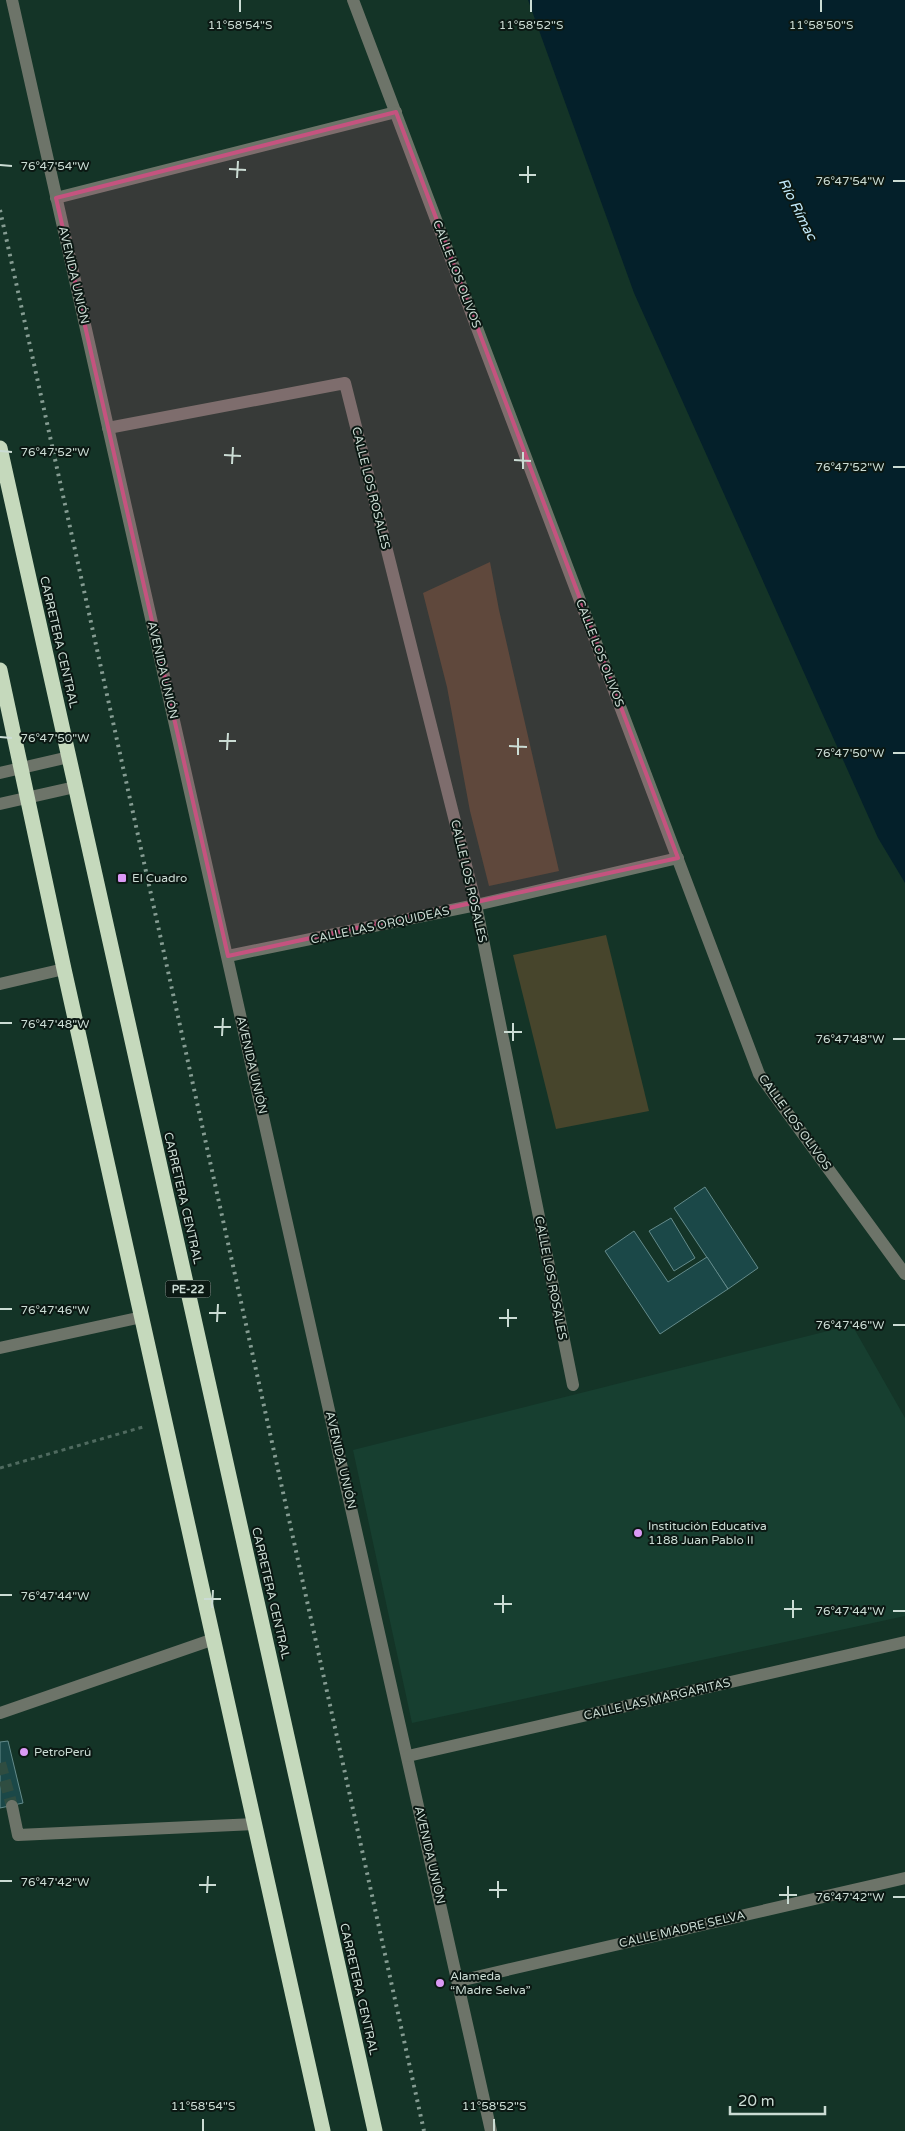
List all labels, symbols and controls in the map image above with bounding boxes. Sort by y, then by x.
text: 11°58'54"S [208,18,272,32]
text: 11°58'52"S [499,18,563,32]
text: 11°58'50"S [789,18,853,32]
text: 76°47'54"W [21,159,89,173]
text: 76°47'54"W [816,174,884,188]
water label: Río Rímac [775,175,821,244]
street label: CALLE LOS OLIVOS [430,218,484,330]
street label: AVENIDA UNIÓN [56,225,92,325]
street label: CALLE LOS ROSALES [349,425,393,551]
text: 76°47'52"W [21,445,89,459]
text: 76°47'52"W [816,460,884,474]
street label: CARRETERA CENTRAL [37,575,81,709]
street label: CALLE LOS OLIVOS [573,597,627,709]
street label: AVENIDA UNIÓN [145,620,181,720]
text: 76°47'50"W [21,731,89,745]
text: 76°47'50"W [816,746,884,760]
street label: CALLE LOS ROSALES [448,818,490,944]
place label: El Cuadro [132,871,187,885]
marker: El Cuadro [116,872,128,884]
street label: CALLE LAS ORQUIDEAS [309,903,451,947]
street label: AVENIDA UNIÓN [234,1015,270,1115]
text: 76°47'48"W [21,1017,89,1031]
text: 76°47'48"W [816,1032,884,1046]
street label: CALLE LOS OLIVOS [756,1072,834,1172]
street label: CARRETERA CENTRAL [161,1131,205,1265]
street label: CALLE LOS ROSALES [532,1215,570,1341]
road number: PE-22 [166,1280,210,1298]
text: 76°47'46"W [21,1303,89,1317]
text: 76°47'46"W [816,1318,884,1332]
street label: AVENIDA UNIÓN [323,1410,359,1510]
place label: Institución Educativa 1188 Juan Pablo II [648,1519,767,1547]
street label: CARRETERA CENTRAL [249,1526,293,1660]
marker: Institución Educativa 1188 Juan Pablo II [632,1527,644,1539]
text: 76°47'44"W [21,1589,89,1603]
text: 76°47'44"W [816,1604,884,1618]
street label: CALLE LAS MARGARITAS [582,1675,732,1723]
place label: PetroPerú [34,1745,91,1759]
marker: PetroPerú [18,1746,30,1758]
street label: AVENIDA UNIÓN [412,1805,448,1905]
text: 76°47'42"W [21,1875,89,1889]
text: 76°47'42"W [816,1890,884,1904]
street label: CALLE MADRE SELVA [618,1908,746,1950]
street label: CARRETERA CENTRAL [337,1922,381,2056]
place label: Alameda “Madre Selva” [450,1969,531,1997]
marker: Alameda “Madre Selva” [434,1977,446,1989]
scale bar [730,2084,825,2116]
text: 20 m [738,2092,775,2110]
text: 11°58'54"S [171,2099,235,2113]
text: 11°58'52"S [462,2099,526,2113]

